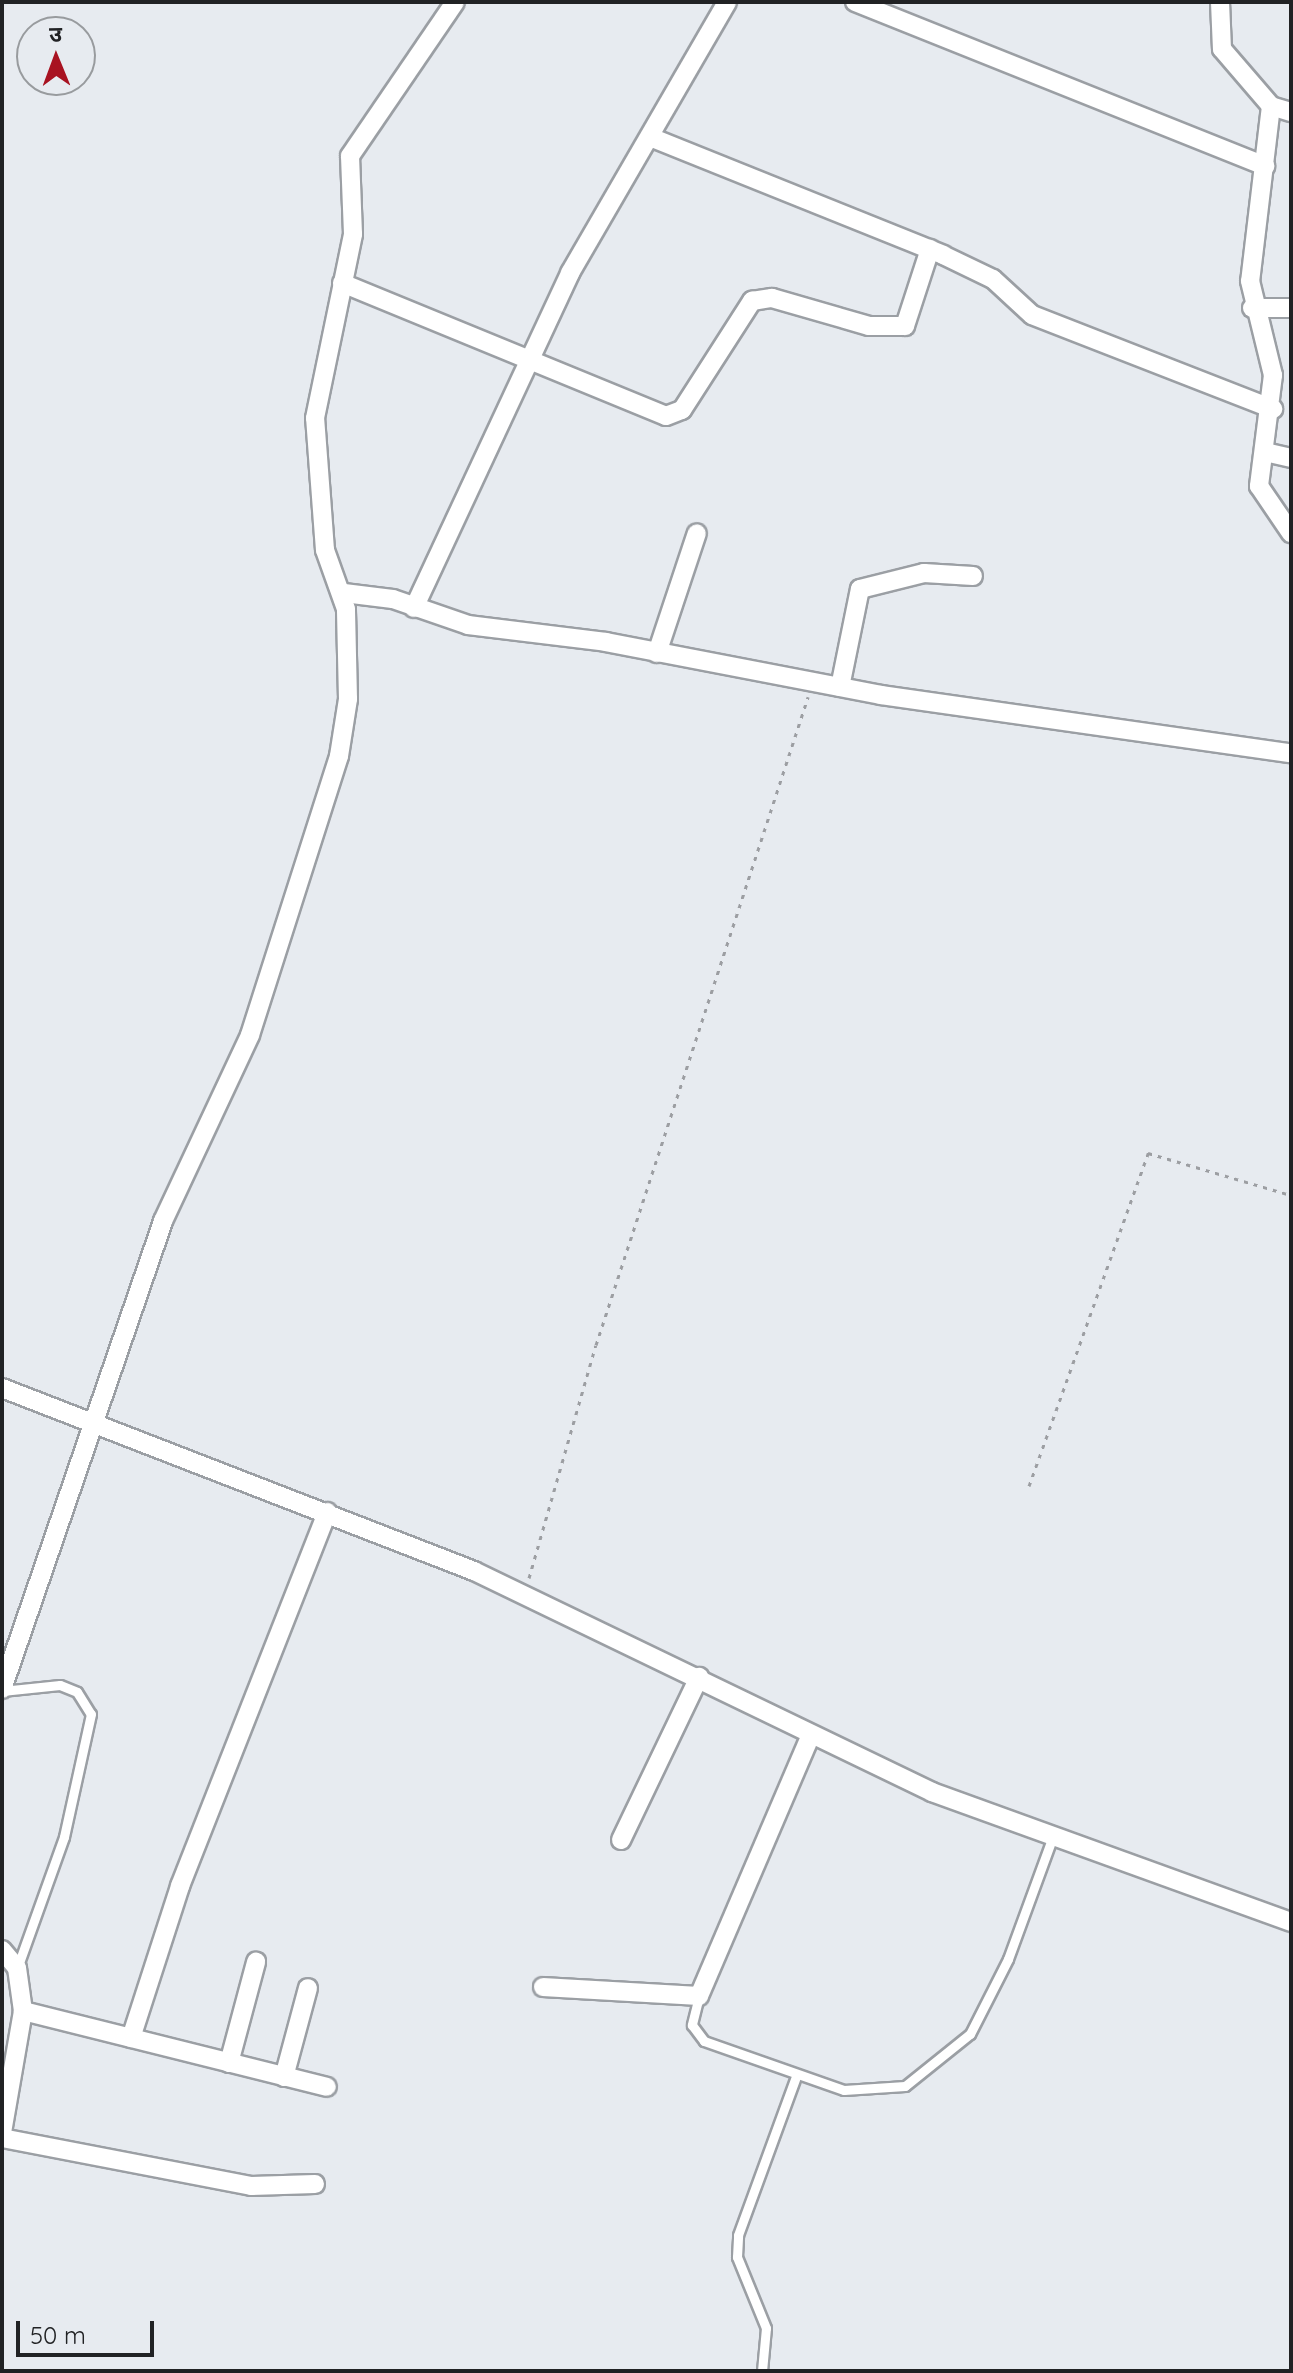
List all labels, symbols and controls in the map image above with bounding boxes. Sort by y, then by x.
north arrow [16,16,96,96]
text: उ [49,20,62,48]
scale bar [20,2305,158,2355]
text: 50 m [30,2320,86,2350]

